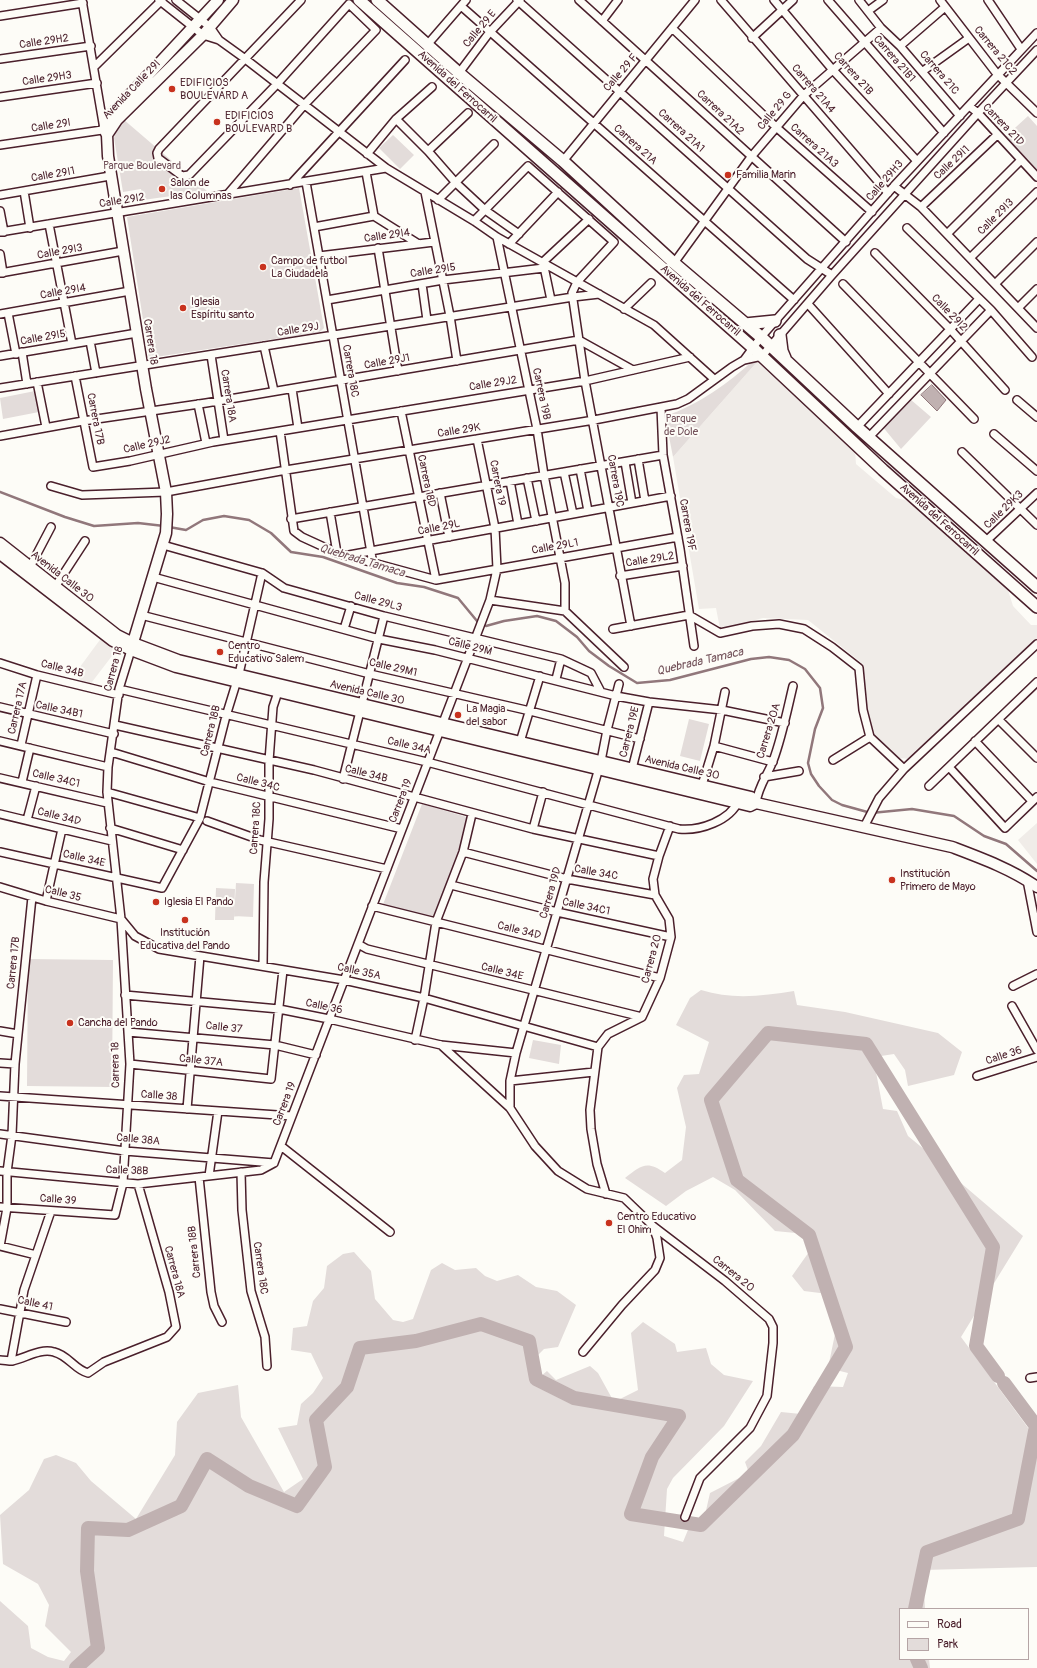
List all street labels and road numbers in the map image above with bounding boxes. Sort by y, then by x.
street label: Calle 29 E [461,8,499,50]
street label: Carrera 21C2 [971,24,1019,78]
street label: Calle 29H2 [18,32,70,52]
street label: Carrera 21B1 [870,33,918,85]
street label: Avenida del Ferrocarril [415,48,499,126]
street label: Carrera 21C [916,48,962,98]
street label: Carrera 21B [830,50,876,98]
street label: Calle 29 F [601,51,641,95]
street label: Avenida Calle 29I [100,58,164,122]
street label: Carrera 21A4 [788,62,838,116]
street label: Calle 29H3 [21,69,73,89]
street label: Carrera 21A2 [694,88,746,138]
street label: Calle 29 G [755,89,795,133]
street label: Carrera 21D [980,101,1026,149]
street label: Carrera 21A1 [655,107,707,155]
street label: Calle 29I [30,116,72,136]
street label: Carrera 21A3 [787,121,841,171]
street label: Carrera 21A [611,122,659,168]
street label: Calle 29I1 [931,143,973,183]
street label: Calle 29H3 [864,158,906,204]
street label: Calle 29I1 [30,165,76,185]
street label: Calle 29I2 [98,191,146,211]
street label: Calle 29I3 [975,196,1017,238]
street label: Calle 29I4 [363,226,411,246]
street label: Calle 29I3 [36,242,84,262]
street label: Calle 29I5 [409,261,457,281]
street label: Avenida del Ferrocarril [657,263,743,339]
street label: Calle 29I4 [39,281,87,303]
street label: Calle 29I2 [928,292,970,334]
street label: Carrera 18 [140,318,160,366]
street label: Calle 29J [276,320,320,340]
street label: Calle 29I5 [19,328,67,348]
street label: Carrera 18C [339,344,361,398]
street label: Calle 29J1 [363,351,411,373]
street label: Carrera 19B [529,367,553,421]
street label: Carrera 18A [217,369,239,423]
street label: Calle 29J2 [468,374,518,394]
street label: Carrera 17B [83,392,107,446]
street label: Calle 29K [437,421,481,441]
street label: Calle 29J2 [122,433,172,457]
street label: Carrera 18D [414,454,438,508]
street label: Carrera 19C [604,454,626,508]
street label: Carrera 19 [486,459,508,507]
street label: Avenida del Ferrocarril [897,481,981,559]
street label: Calle 29K3 [982,488,1026,532]
street label: Carrera 19F [676,498,698,552]
street label: Calle 29L [417,517,461,539]
street label: Calle 29L1 [531,536,579,558]
street label: Avenida Calle 30 [28,548,96,606]
street label: Calle 29L2 [625,550,675,570]
street label: Calle 29L3 [353,589,403,615]
street label: Calle 29M [447,635,493,659]
street label: Carrera 18 [102,645,126,693]
street label: Calle 29M1 [368,656,418,680]
street label: Calle 34B [39,657,85,681]
street label: Avenida Calle 30 [328,678,406,708]
street label: Carrera 17A [6,680,30,736]
street label: Calle 34B1 [34,699,84,721]
street label: Carrera 20A [754,702,784,760]
street label: Carrera 18B [198,704,224,758]
street label: Carrera 19E [617,705,643,759]
street label: Calle 34A [386,735,432,757]
street label: Avenida Calle 30 [643,753,721,783]
street label: Calle 34B [343,762,389,786]
street label: Calle 34C1 [31,767,81,791]
street label: Calle 34C [235,771,281,795]
street label: Carrera 19 [387,777,415,825]
street label: Carrera 18C [248,801,264,855]
street label: Calle 34D [36,805,82,829]
street label: Calle 34E [61,848,107,870]
street label: Calle 34C [573,863,619,883]
street label: Carrera 19D [537,866,565,920]
street label: Calle 35 [43,883,83,905]
street label: Calle 34C1 [561,895,611,919]
street label: Calle 34D [496,919,542,943]
street label: Carrera 20 [639,933,665,985]
street label: Carrera 17B [5,936,23,990]
street label: Calle 34E [479,960,525,984]
street label: Calle 35A [336,961,382,983]
street label: Calle 36 [304,997,344,1017]
street label: Calle 37 [205,1020,243,1036]
street label: Carrera 18 [109,1042,123,1088]
street label: Calle 36 [984,1044,1024,1068]
street label: Calle 37A [178,1052,224,1070]
street label: Carrera 19 [271,1080,299,1128]
street label: Calle 38 [140,1088,178,1104]
street label: Calle 38A [116,1132,160,1148]
street label: Calle 38B [105,1164,149,1178]
street label: Calle 39 [39,1192,77,1208]
street label: Carrera 18B [186,1225,204,1279]
street label: Carrera 18C [250,1241,270,1295]
street label: Carrera 18A [161,1245,187,1299]
street label: Carrera 20 [709,1253,757,1295]
street label: Calle 41 [16,1294,54,1314]

